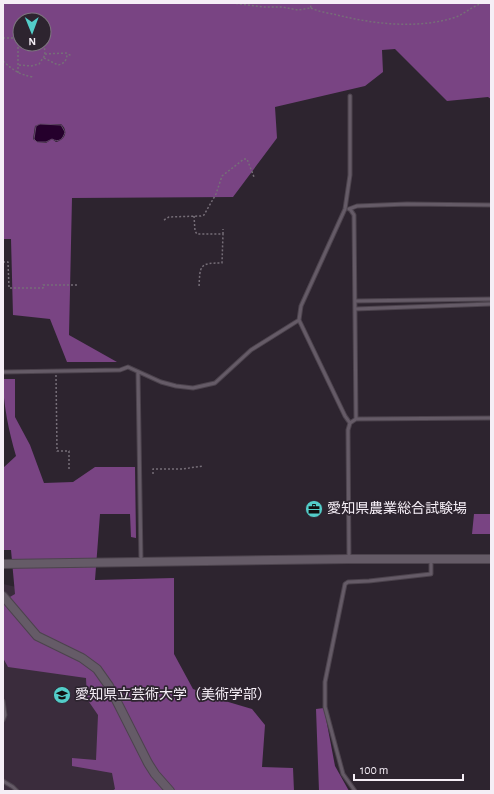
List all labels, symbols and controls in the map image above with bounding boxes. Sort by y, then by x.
north arrow [12,12,52,52]
text: N [28,36,36,47]
office icon: 愛知県農業総合試験場 [304,499,324,519]
place label: 愛知県農業総合試験場 [327,501,467,516]
school or university icon: 愛知県立芸術大学（美術学部） [52,685,72,705]
place label: 愛知県立芸術大学（美術学部） [75,686,271,702]
scale bar [354,756,463,782]
text: 100 m [360,764,388,776]

